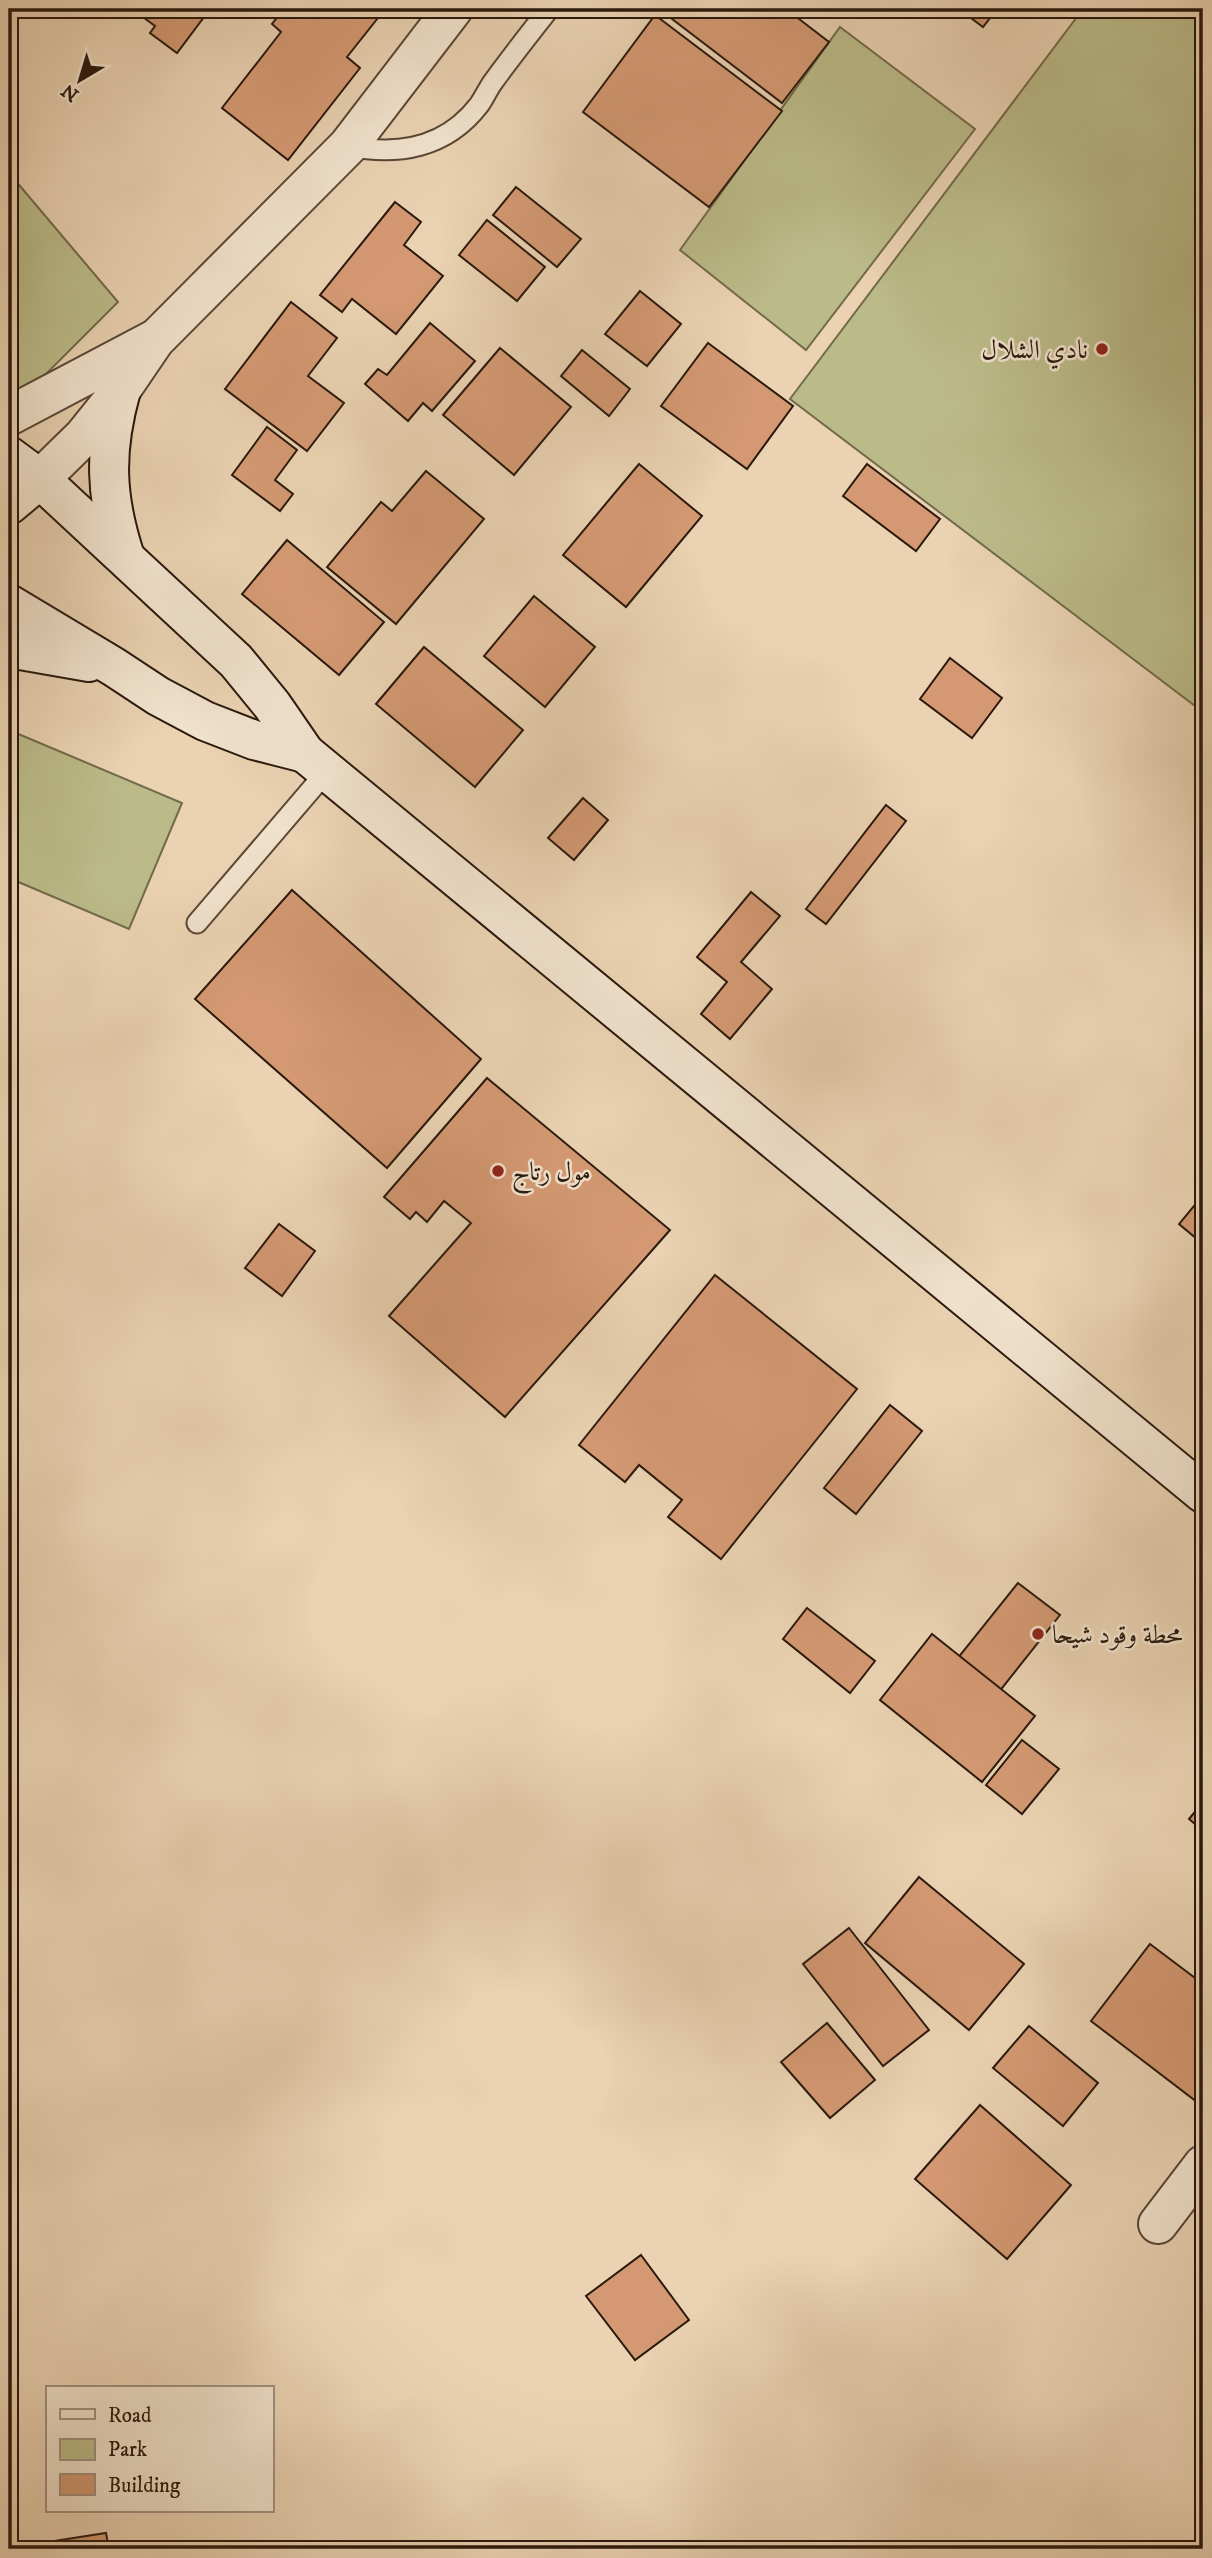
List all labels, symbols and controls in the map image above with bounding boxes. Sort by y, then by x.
north arrow [46,46,116,116]
text: N [57,78,84,106]
place label: نادي الشلال [981,334,1088,370]
marker: نادي الشلال [1094,341,1110,357]
place label: مول رتاج [512,1156,591,1195]
marker: مول رتاج [490,1163,506,1179]
place label: محطة وقود شيحا [1052,1619,1183,1652]
marker: محطة وقود شيحا [1030,1626,1046,1642]
legend [46,2386,273,2512]
text: Road [108,2403,152,2429]
text: Park [108,2437,148,2463]
text: Building [108,2473,181,2499]

